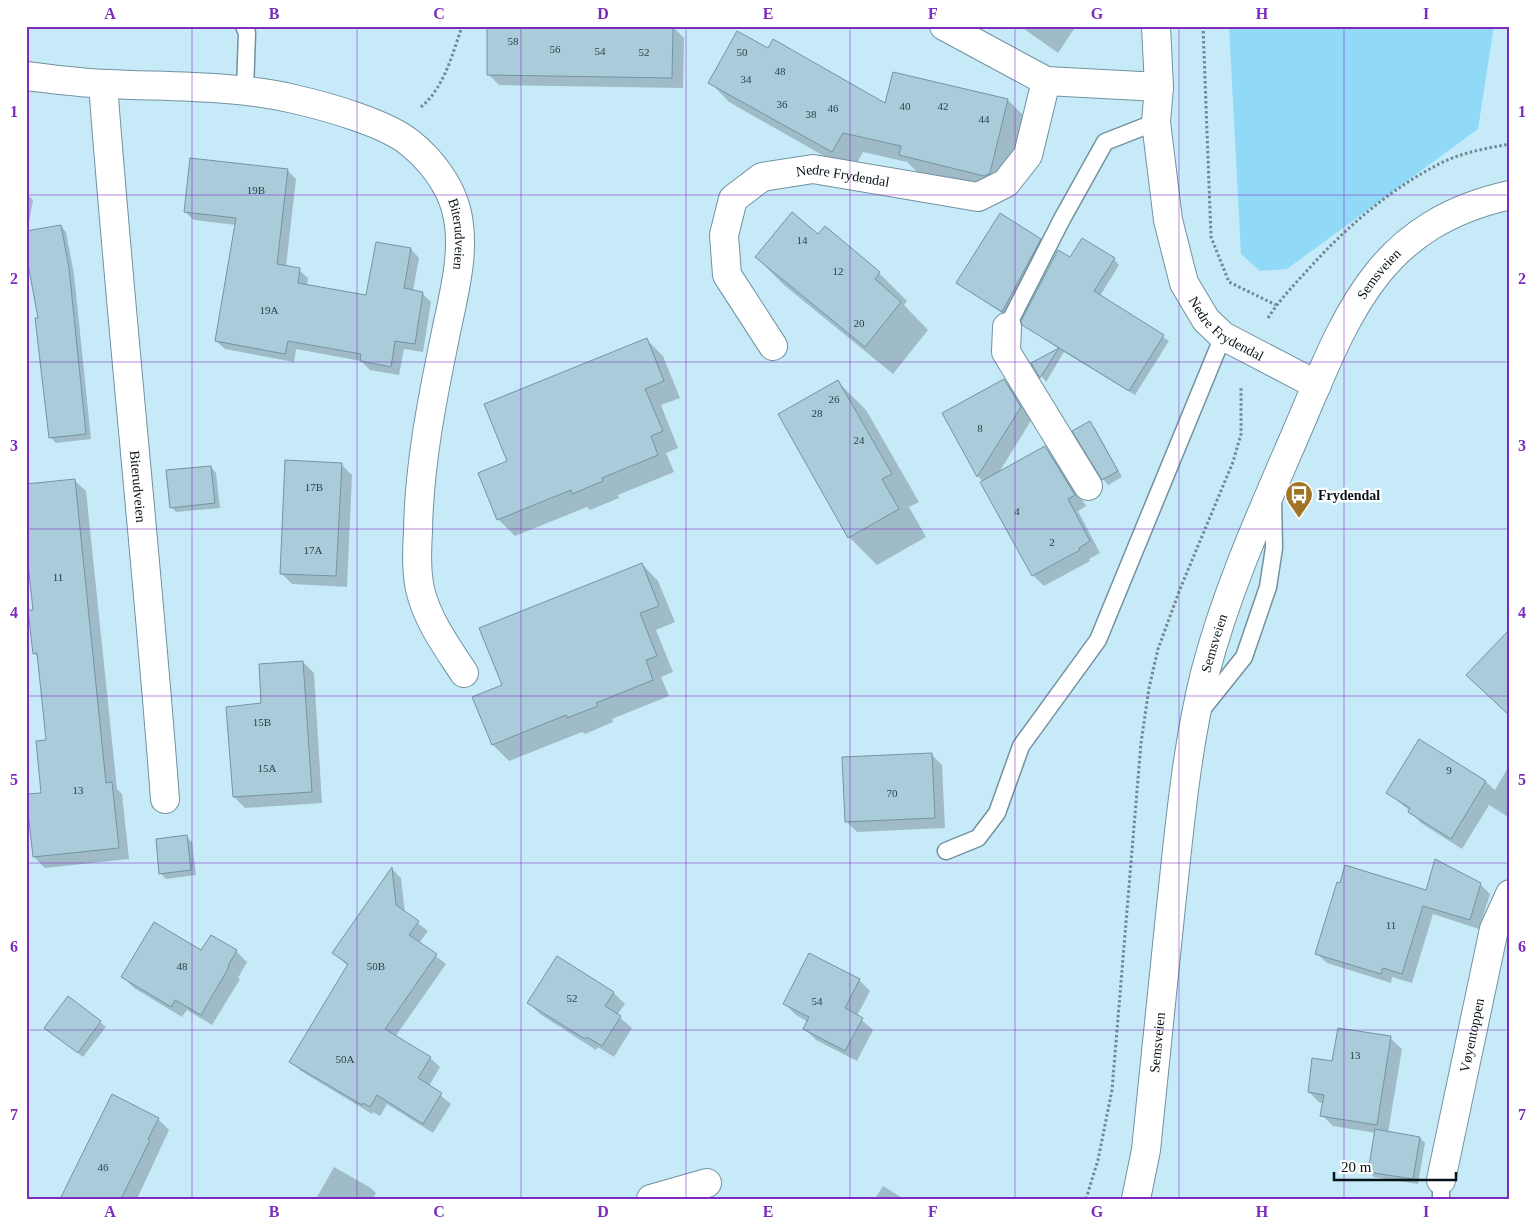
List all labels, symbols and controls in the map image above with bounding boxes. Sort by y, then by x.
text: A [104,5,116,22]
text: B [269,5,280,22]
text: C [433,5,445,22]
text: D [597,5,609,22]
text: E [763,5,773,22]
text: F [928,5,938,22]
text: G [1091,5,1104,22]
text: H [1256,5,1269,22]
text: I [1423,5,1429,22]
house number: 58 [508,35,519,47]
house number: 56 [550,43,561,55]
house number: 54 [595,45,606,57]
house number: 52 [639,46,650,58]
house number: 50 [737,46,748,58]
house number: 48 [775,65,786,77]
house number: 34 [741,73,752,85]
house number: 36 [777,98,788,110]
house number: 40 [900,100,911,112]
house number: 42 [938,100,949,112]
house number: 46 [828,102,839,114]
text: 1 [10,103,18,120]
text: 1 [1518,103,1526,120]
house number: 38 [806,108,817,120]
house number: 44 [979,113,990,125]
street label: Nedre Frydendal [795,162,891,190]
house number: 19B [247,184,265,196]
street label: Biterudveien [445,196,467,271]
house number: 14 [797,234,808,246]
street label: Semsveien [1354,246,1404,302]
house number: 12 [833,265,844,277]
text: 2 [10,270,18,287]
text: 2 [1518,270,1526,287]
street label: Nedre Frydendal [1186,294,1266,364]
house number: 19A [260,304,279,316]
house number: 20 [854,317,865,329]
house number: 26 [829,393,840,405]
house number: 28 [812,407,823,419]
house number: 8 [977,422,983,434]
house number: 24 [854,434,865,446]
text: 3 [10,437,18,454]
text: 3 [1518,437,1526,454]
street label: Biterudveien [127,450,148,523]
bus stop icon: Frydendal [1284,480,1314,519]
house number: 17B [305,481,323,493]
place label: Frydendal [1318,488,1380,503]
house number: 4 [1014,505,1020,517]
house number: 2 [1049,536,1055,548]
house number: 17A [304,544,323,556]
house number: 11 [53,571,63,583]
text: 4 [10,604,18,621]
text: 4 [1518,604,1526,621]
street label: Semsveien [1198,612,1230,674]
house number: 15B [253,716,271,728]
house number: 15A [258,762,277,774]
house number: 9 [1446,764,1452,776]
text: 5 [10,771,18,788]
text: 5 [1518,771,1526,788]
house number: 13 [73,784,84,796]
house number: 70 [887,787,898,799]
house number: 11 [1386,919,1396,931]
text: 6 [10,938,18,955]
text: 6 [1518,938,1526,955]
house number: 48 [177,960,188,972]
house number: 50B [367,960,385,972]
house number: 52 [567,992,578,1004]
house number: 54 [812,995,823,1007]
street label: Vøyentoppen [1457,997,1487,1074]
street label: Semsveien [1147,1012,1168,1073]
house number: 13 [1350,1049,1361,1061]
house number: 50A [336,1053,355,1065]
text: 7 [10,1106,18,1123]
text: 7 [1518,1106,1526,1123]
scale bar [1334,1150,1456,1182]
text: 20 m [1341,1159,1372,1175]
house number: 46 [98,1161,109,1173]
text: A [104,1203,116,1220]
text: B [269,1203,280,1220]
text: C [433,1203,445,1220]
text: D [597,1203,609,1220]
text: E [763,1203,773,1220]
text: F [928,1203,938,1220]
text: G [1091,1203,1104,1220]
text: H [1256,1203,1269,1220]
text: I [1423,1203,1429,1220]

